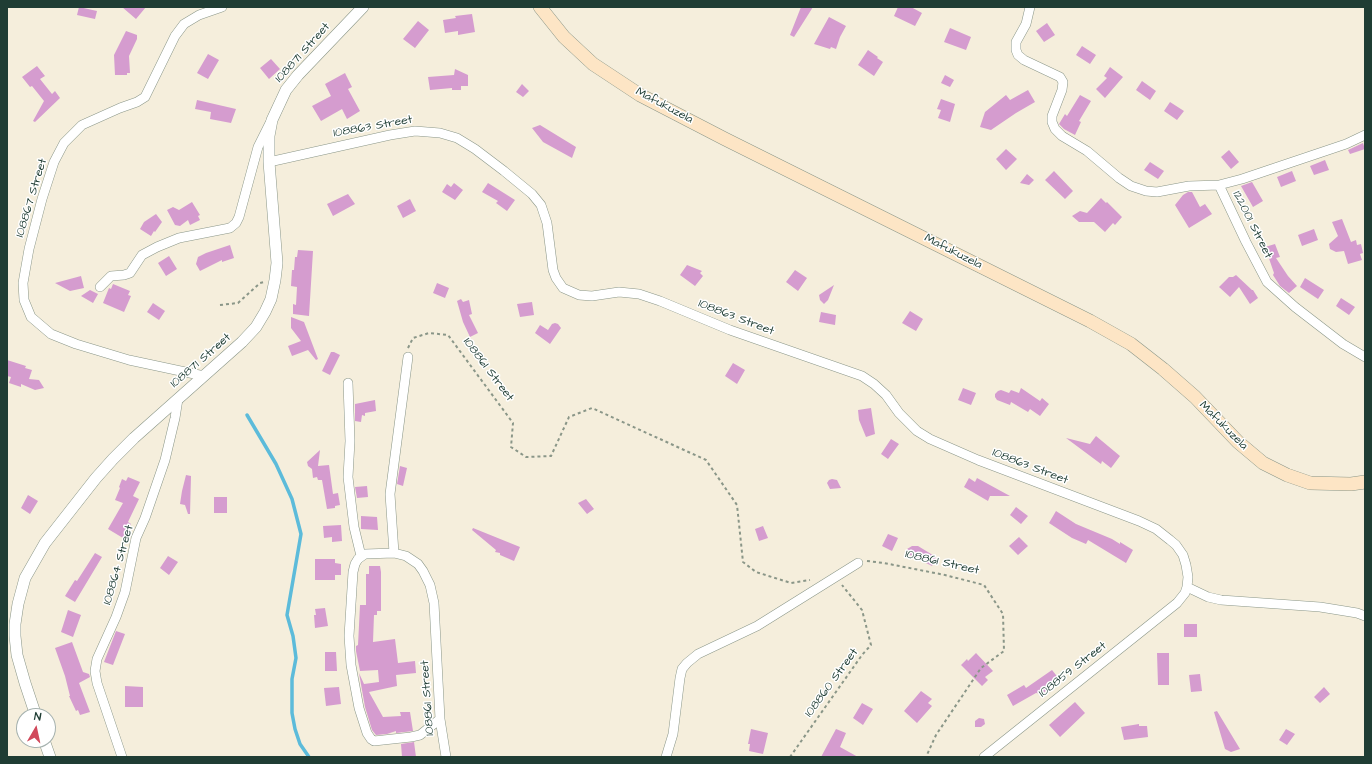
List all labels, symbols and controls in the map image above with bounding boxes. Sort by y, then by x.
street label: 108871 Street [272,20,334,86]
street label: Mafukuzela [633,85,695,127]
street label: 108863 Street [332,113,414,141]
street label: 108867 Street [13,157,51,239]
street label: 122001 Street [1229,189,1275,261]
street label: Mafukuzela [922,231,984,273]
street label: 108863 Street [696,297,776,339]
street label: 108871 Street [168,331,234,391]
street label: 108861 Street [460,335,516,405]
street label: Mafukuzela [1196,399,1250,453]
street label: 108863 Street [990,446,1070,488]
street label: 108864 Street [101,524,137,606]
street label: 108861 Street [904,547,980,579]
street label: 108859 Street [1036,639,1110,701]
street label: 108860 Street [802,646,862,720]
street label: 108861 Street [418,660,438,736]
north arrow [16,708,56,748]
text: N [33,709,42,725]

